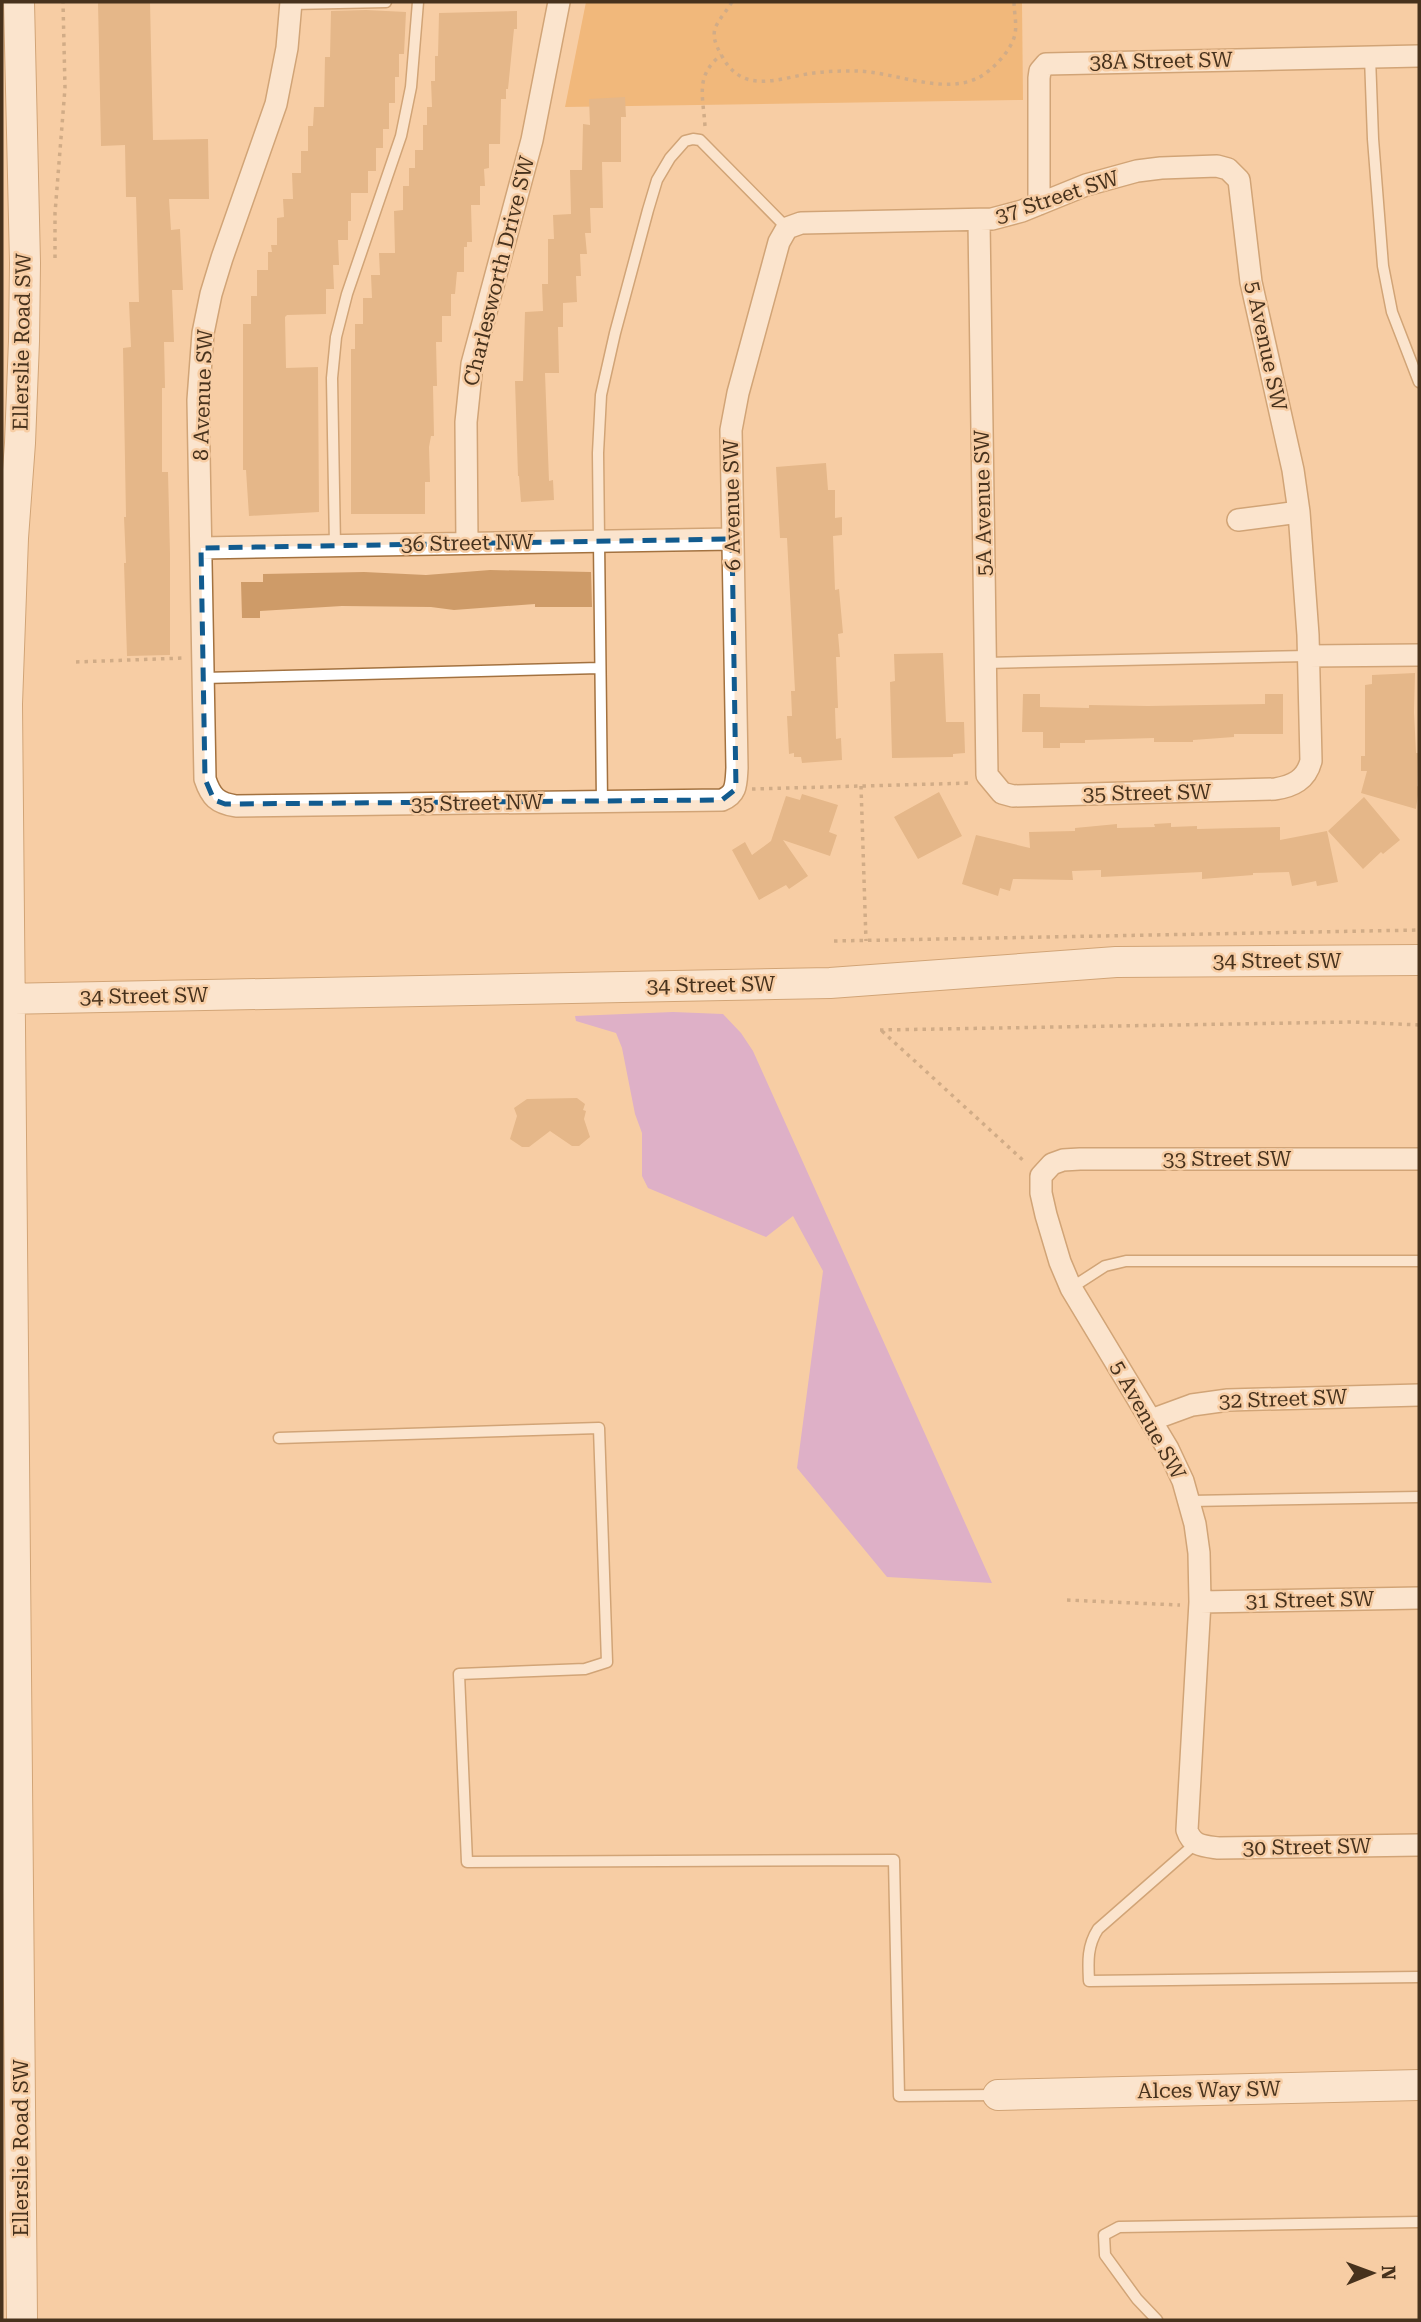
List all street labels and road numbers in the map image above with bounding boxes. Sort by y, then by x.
street label: 38A Street SW [1089,48,1234,74]
street label: Charlesworth Drive SW [459,153,539,389]
street label: 37 Street SW [992,166,1123,228]
street label: Ellerslie Road SW [8,252,36,431]
street label: 5 Avenue SW [1241,279,1292,414]
street label: 8 Avenue SW [189,328,217,461]
street label: 5A Avenue SW [970,429,996,576]
street label: 6 Avenue SW [719,438,745,571]
street label: 36 Street NW [401,530,534,556]
street label: 35 Street SW [1083,780,1212,806]
street label: 35 Street NW [411,790,544,816]
street label: 34 Street SW [1213,949,1342,973]
street label: 34 Street SW [647,972,776,998]
street label: 34 Street SW [80,983,209,1009]
street label: 33 Street SW [1163,1147,1292,1171]
street label: 5 Avenue SW [1106,1357,1191,1484]
street label: 32 Street SW [1218,1385,1348,1413]
street label: 31 Street SW [1246,1587,1375,1613]
street label: 30 Street SW [1243,1834,1372,1860]
street label: Ellerslie Road SW [9,2058,33,2237]
street label: Alces Way SW [1137,2077,1282,2103]

